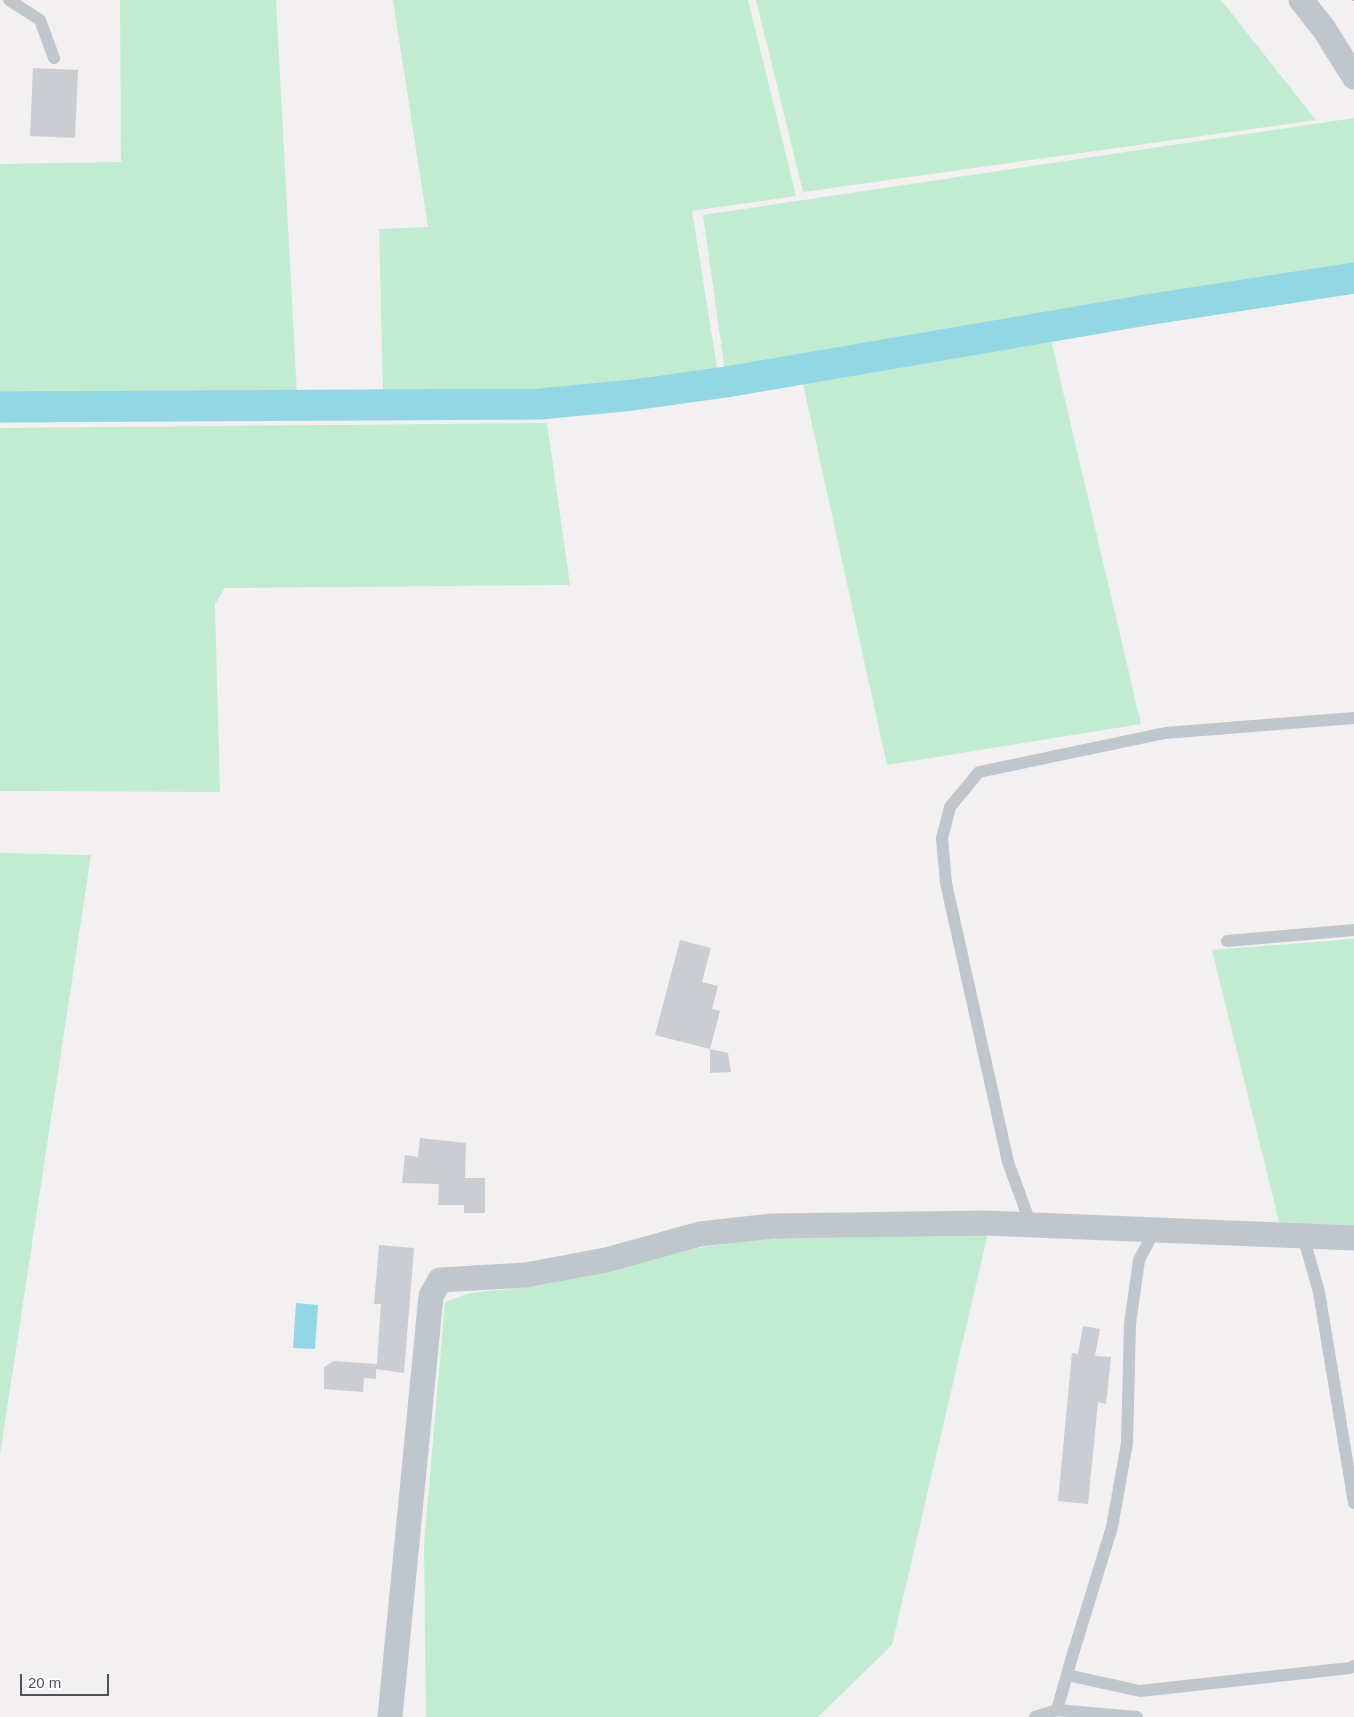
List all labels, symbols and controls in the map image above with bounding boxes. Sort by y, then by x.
scale bar [22,1664,111,1696]
text: 20 m [28,1674,61,1691]

